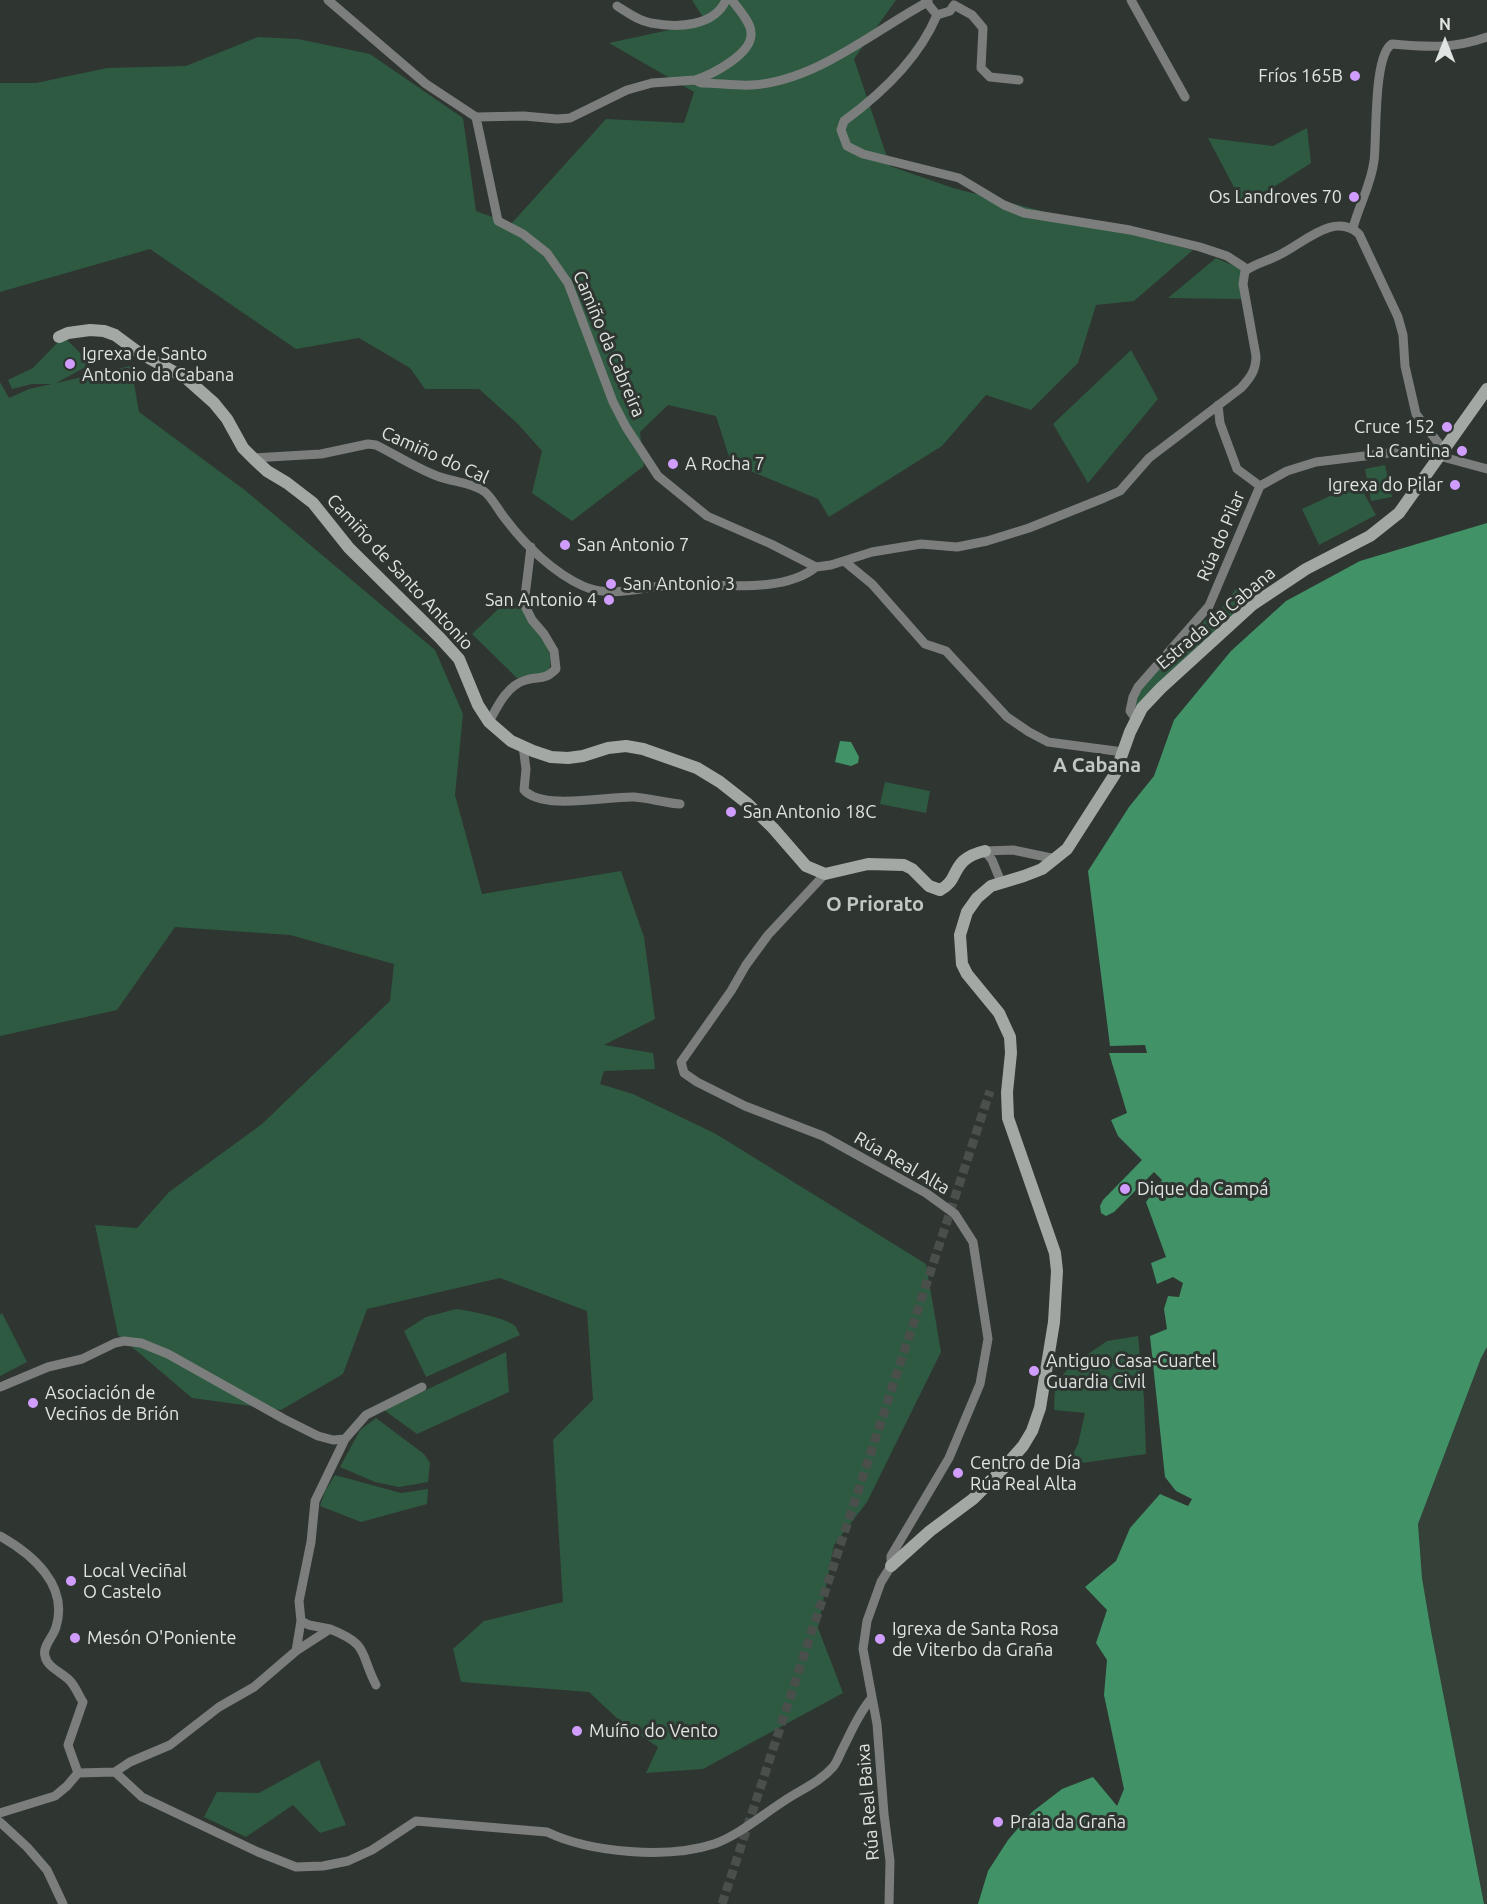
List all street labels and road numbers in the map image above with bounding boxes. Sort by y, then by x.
street label: Camiño da Cabreira [568,267,650,421]
street label: Camiño do Cal [378,422,492,488]
street label: Rúa do Pilar [1192,488,1250,584]
street label: Camiño de Santo Antonio [322,490,478,654]
street label: Estrada da Cabana [1152,562,1280,674]
street label: Rúa Real Alta [850,1127,954,1199]
street label: Rúa Real Baixa [852,1743,884,1861]

